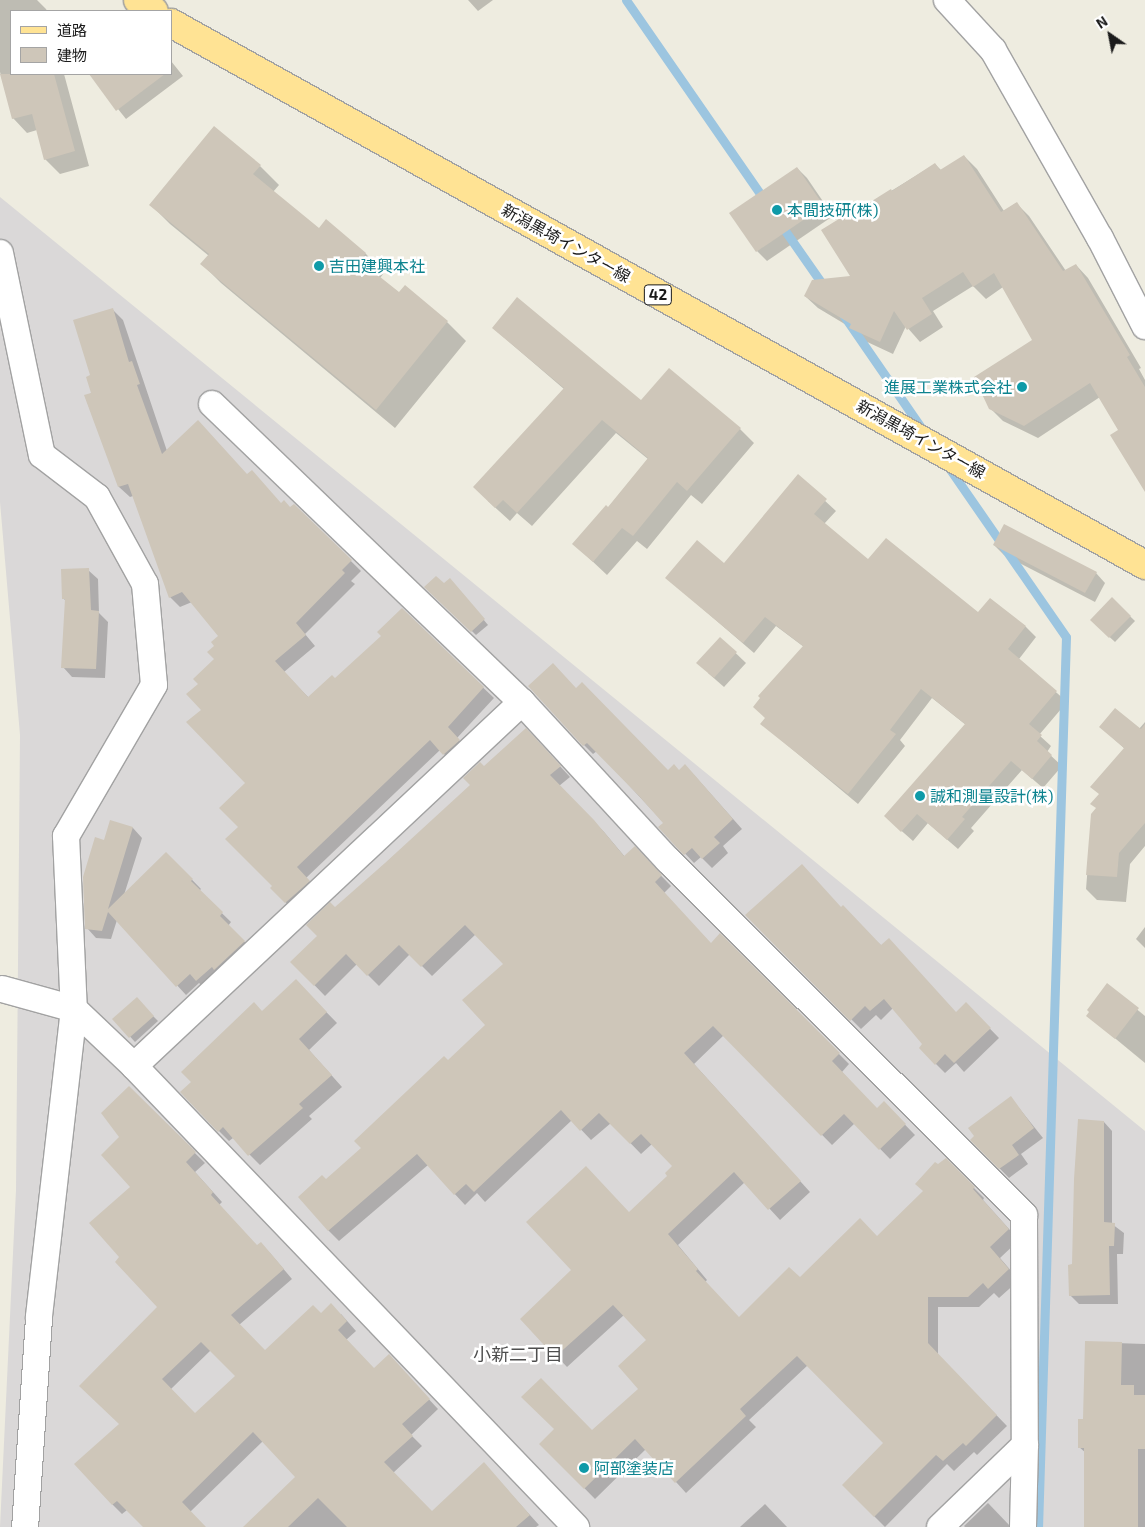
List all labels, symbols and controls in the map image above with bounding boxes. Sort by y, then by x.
legend [10,10,172,75]
north arrow [1085,10,1135,60]
text: N [1093,12,1110,32]
text: 道路 [57,21,87,39]
text: 建物 [57,46,87,64]
street label: 新潟黒埼インター線 [498,200,634,286]
place label: 本間技研(株) [787,200,878,220]
marker: 本間技研(株) [771,204,783,216]
place label: 吉田建興本社 [329,256,425,276]
marker: 吉田建興本社 [313,260,325,272]
road number: 42 [643,282,673,308]
place label: 進展工業株式会社 [884,377,1012,397]
marker: 進展工業株式会社 [1016,381,1028,393]
street label: 新潟黒埼インター線 [853,396,989,482]
place label: 誠和測量設計(株) [930,786,1053,806]
marker: 誠和測量設計(株) [914,790,926,802]
district label: 小新二丁目 [473,1343,563,1365]
place label: 阿部塗装店 [594,1458,674,1478]
marker: 阿部塗装店 [578,1462,590,1474]

